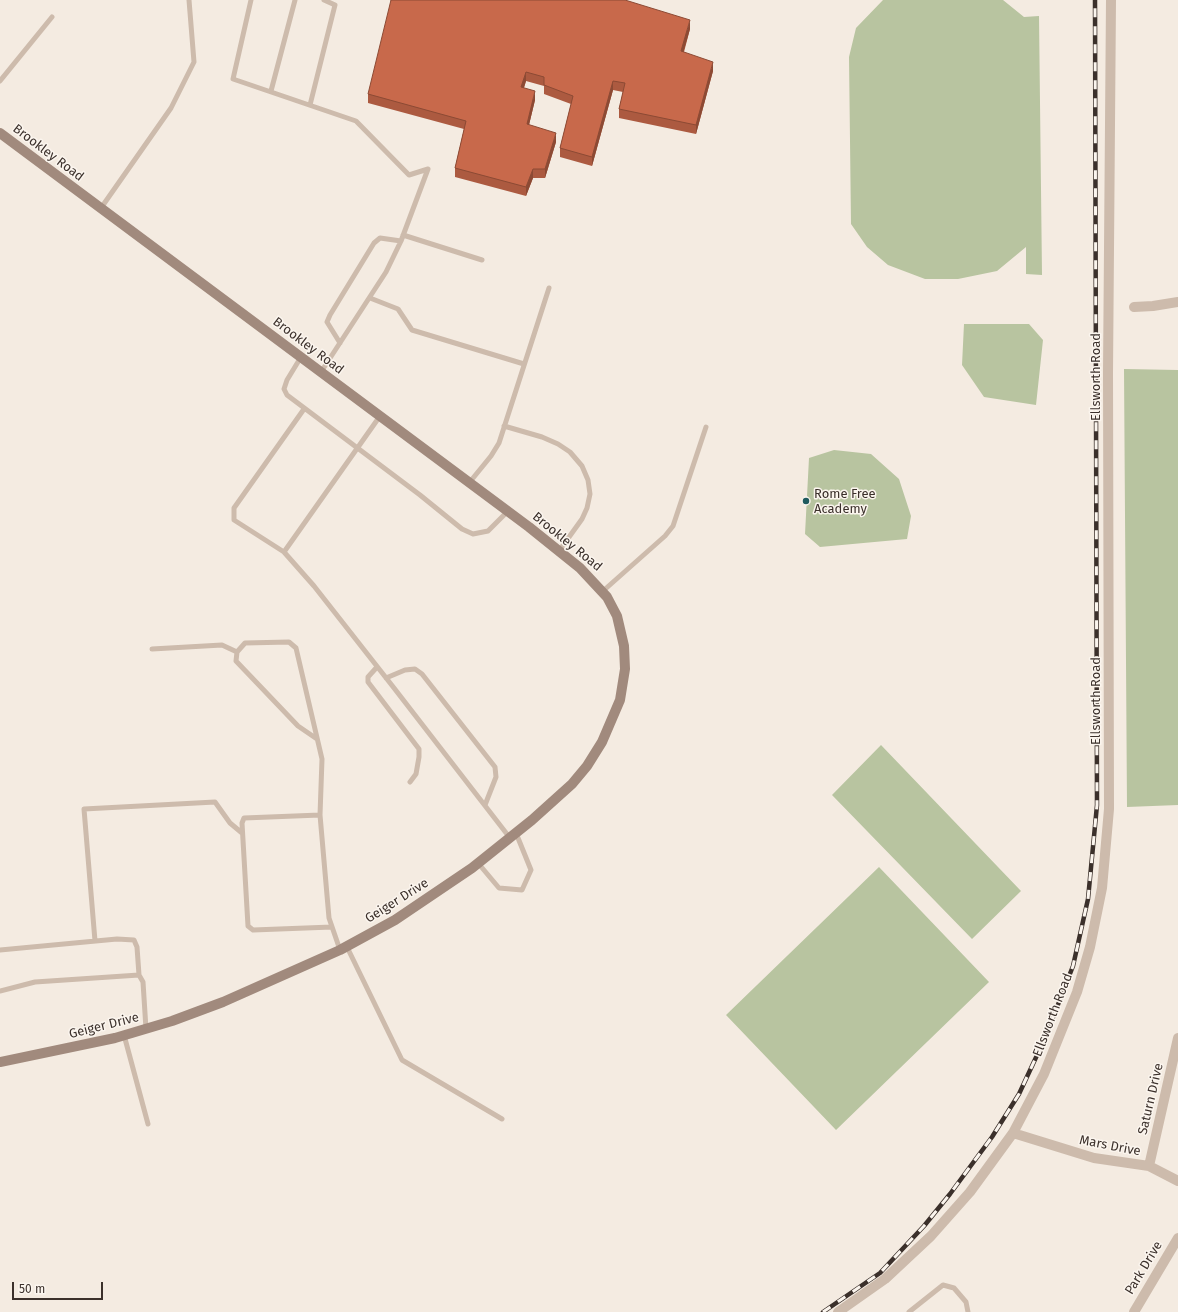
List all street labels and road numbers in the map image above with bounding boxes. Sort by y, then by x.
street label: Brookley Road [9,121,87,185]
street label: Brookley Road [269,314,347,378]
street label: Ellsworth Road [1088,333,1104,421]
street label: Brookley Road [529,509,605,575]
street label: Ellsworth Road [1088,657,1104,745]
street label: Geiger Drive [363,875,431,927]
street label: Ellsworth Road [1030,971,1076,1059]
street label: Geiger Drive [67,1010,141,1042]
street label: Saturn Drive [1135,1062,1167,1136]
street label: Mars Drive [1078,1132,1142,1160]
street label: Park Drive [1122,1238,1166,1298]

